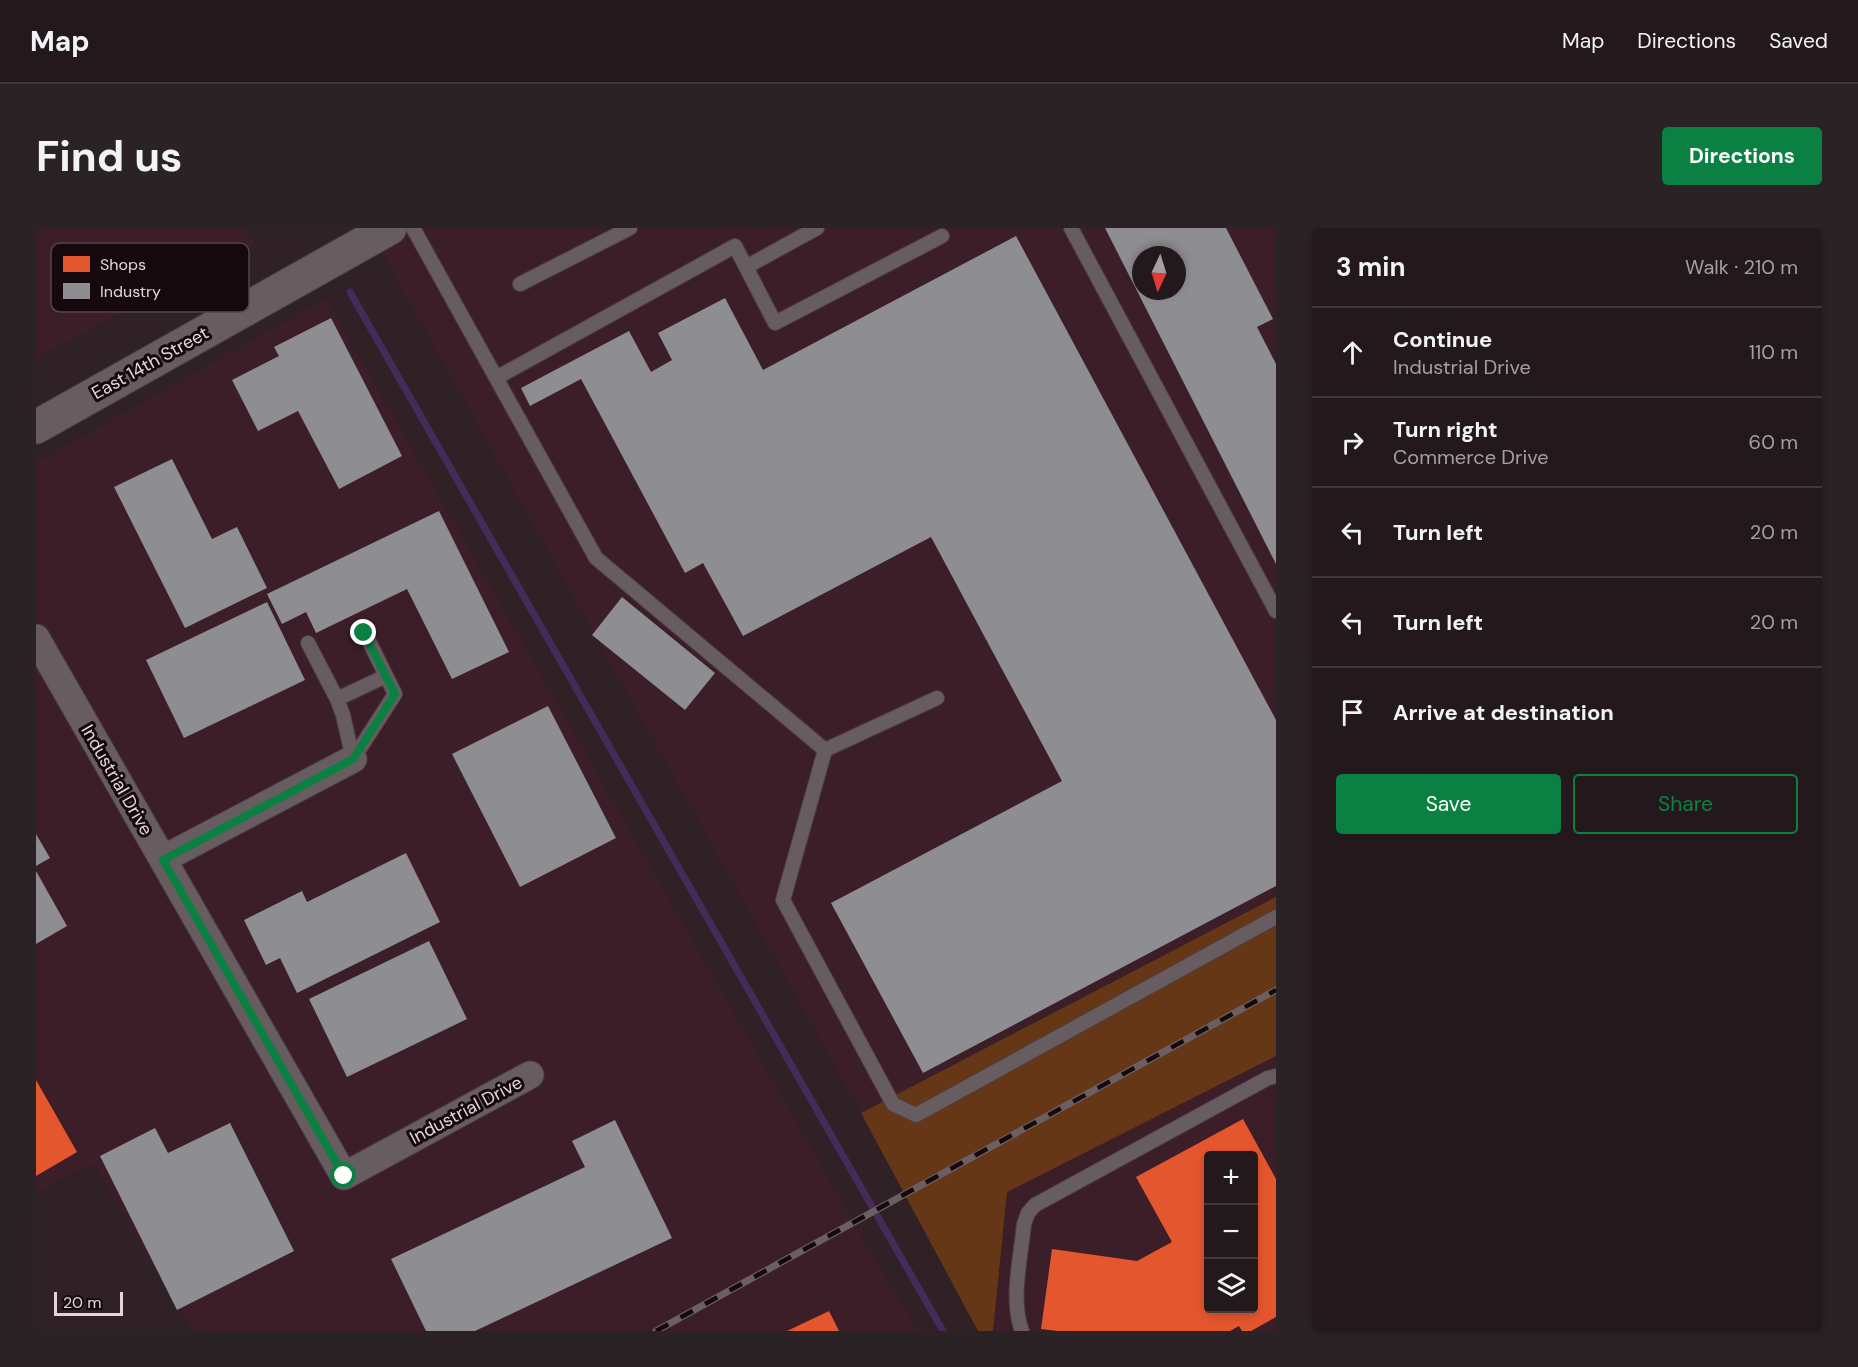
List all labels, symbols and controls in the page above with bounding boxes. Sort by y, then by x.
text: Map [30,23,90,60]
text: Map [1562,27,1604,55]
text: Directions [1637,27,1736,55]
text: Saved [1769,27,1828,55]
button: Directions [1662,127,1822,185]
text: Find us [36,129,182,184]
legend [51,243,249,312]
north arrow [1132,246,1186,300]
text: 3 min [1336,250,1405,284]
text: Shops [100,254,146,275]
text: Walk · 210 m [1685,254,1798,280]
text: Industry [100,281,161,302]
street label: East 14th Street [87,321,213,405]
text: Continue [1393,325,1492,354]
icon: ahead [1336,336,1369,369]
text: 110 m [1749,339,1798,365]
text: Industrial Drive [1393,354,1531,380]
text: Turn right [1393,415,1498,444]
icon: right [1336,426,1369,459]
text: 60 m [1749,429,1798,455]
text: Commerce Drive [1393,444,1549,470]
icon: left [1336,516,1369,549]
text: Turn left [1393,518,1483,547]
text: 20 m [1750,519,1798,545]
icon: left [1336,606,1369,639]
text: Turn left [1393,608,1483,637]
text: 20 m [1750,609,1798,635]
route end [350,619,376,645]
icon: arrive [1336,696,1369,729]
text: Arrive at destination [1393,698,1614,727]
street label: Industrial Drive [76,720,158,840]
button: Save [1336,774,1561,834]
button: Share [1573,774,1798,834]
street label: Industrial Drive [406,1070,526,1150]
map controls [1204,1151,1258,1313]
button: + [1204,1151,1258,1205]
route start [330,1162,356,1188]
button: − [1204,1205,1258,1259]
button: layers [1204,1259,1258,1313]
scale bar [54,1289,123,1316]
text: 20 m [63,1292,102,1313]

